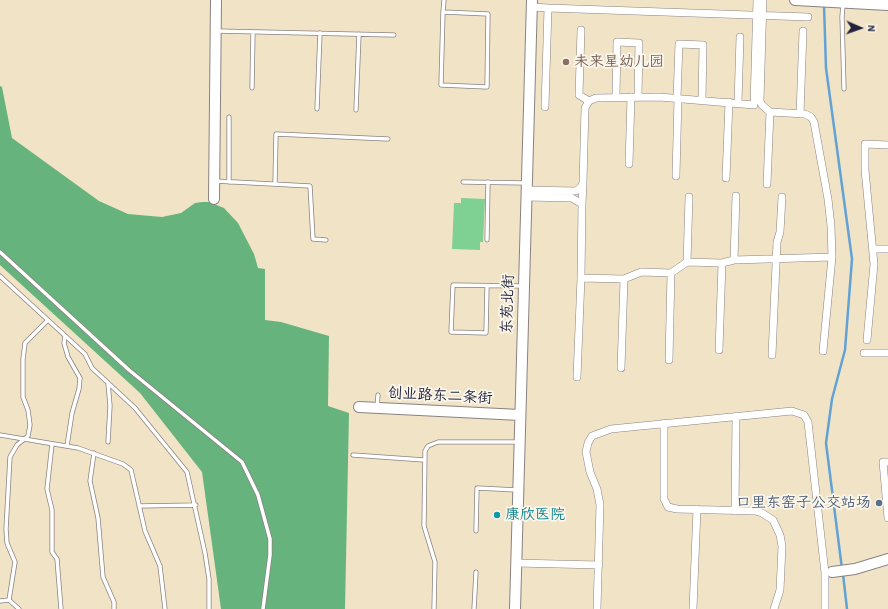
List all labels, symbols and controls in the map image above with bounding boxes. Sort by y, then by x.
north arrow [840,8,880,48]
text: N [865,25,879,32]
place label: 未来星幼儿园 [574,53,664,71]
marker: 未来星幼儿园 [561,57,571,67]
street label: 东苑北街 [498,274,518,334]
street label: 创业路东二条街 [387,384,493,408]
place label: 口里东窑子公交站场 [736,494,871,512]
marker: 口里东窑子公交站场 [874,498,884,508]
place label: 康欣医院 [505,506,565,524]
marker: 康欣医院 [492,510,502,520]

